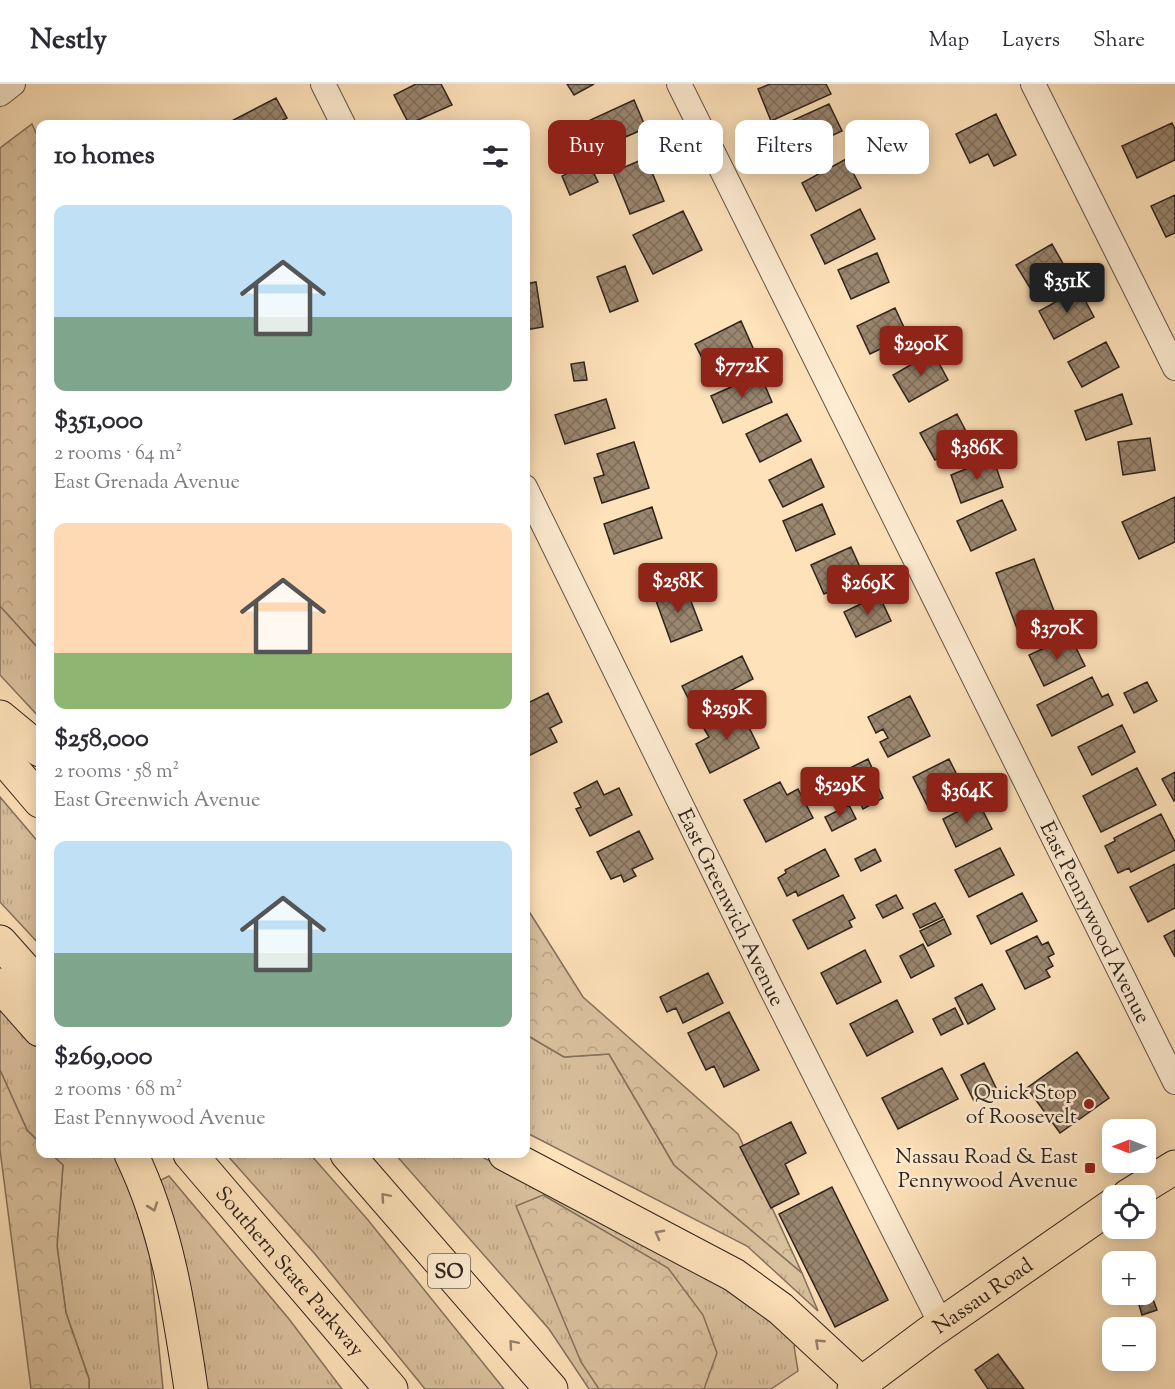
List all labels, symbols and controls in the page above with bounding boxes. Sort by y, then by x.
text: Nestly [30,21,107,61]
text: Map [929,26,969,56]
text: Layers [1002,26,1060,56]
text: Share [1093,26,1145,56]
chip: Buy [548,120,626,174]
chip: Rent [638,120,723,174]
chip: Filters [735,120,833,174]
chip: New [845,120,929,174]
text: 10 homes [54,138,155,175]
icon: filters [479,140,512,173]
icon: home [229,244,337,352]
pin: $351K [1025,263,1109,314]
text: $351K [1044,268,1090,297]
pin: $290K [879,326,963,377]
text: $290K [894,331,948,360]
pin: $772K [700,348,784,399]
text: $772K [715,353,769,382]
text: $351,000 [54,403,143,440]
pin: $386K [935,430,1019,481]
text: $386K [950,435,1004,464]
text: 2 rooms · 64 m² [54,440,182,469]
text: East Grenada Avenue [54,469,240,498]
icon: home [229,562,337,670]
pin: $258K [636,563,720,614]
pin: $269K [826,565,910,616]
text: $258K [652,568,704,597]
text: $269K [841,570,895,599]
pin: $370K [1015,610,1099,661]
text: $370K [1030,615,1084,644]
pin: $259K [685,690,769,741]
text: $259K [701,695,753,724]
text: $258,000 [54,721,149,758]
text: 2 rooms · 58 m² [54,758,179,787]
pin: $529K [798,767,882,818]
text: $529K [814,772,866,801]
pin: $364K [925,773,1009,824]
text: $364K [941,778,993,807]
text: East Greenwich Avenue [54,787,260,816]
street label: East Greenwich Avenue [668,804,791,1012]
street label: East Pennywood Avenue [1031,817,1157,1029]
icon: home [229,880,337,988]
text: $269,000 [54,1039,153,1076]
text: 2 rooms · 68 m² [54,1076,182,1105]
place label: Quick Stop of Roosevelt [966,1079,1077,1133]
marker: Quick Stop of Roosevelt [1082,1097,1096,1111]
text: East Pennywood Avenue [54,1105,266,1134]
north arrow [1102,1119,1156,1173]
map controls [1102,1119,1156,1371]
place label: Nassau Road & East Pennywood Avenue [895,1143,1078,1197]
marker: Nassau Road & East Pennywood Avenue [1083,1161,1097,1175]
street label: Southern State Parkway [207,1180,371,1365]
button: locate [1102,1185,1156,1239]
one-way arrow [381,1193,392,1204]
one-way arrow [146,1202,159,1212]
one-way arrow [655,1230,665,1241]
button: + [1102,1251,1156,1305]
street label: Nassau Road [928,1252,1040,1343]
road number: SO [428,1254,470,1288]
button: − [1102,1317,1156,1371]
one-way arrow [816,1339,826,1350]
one-way arrow [509,1340,520,1351]

